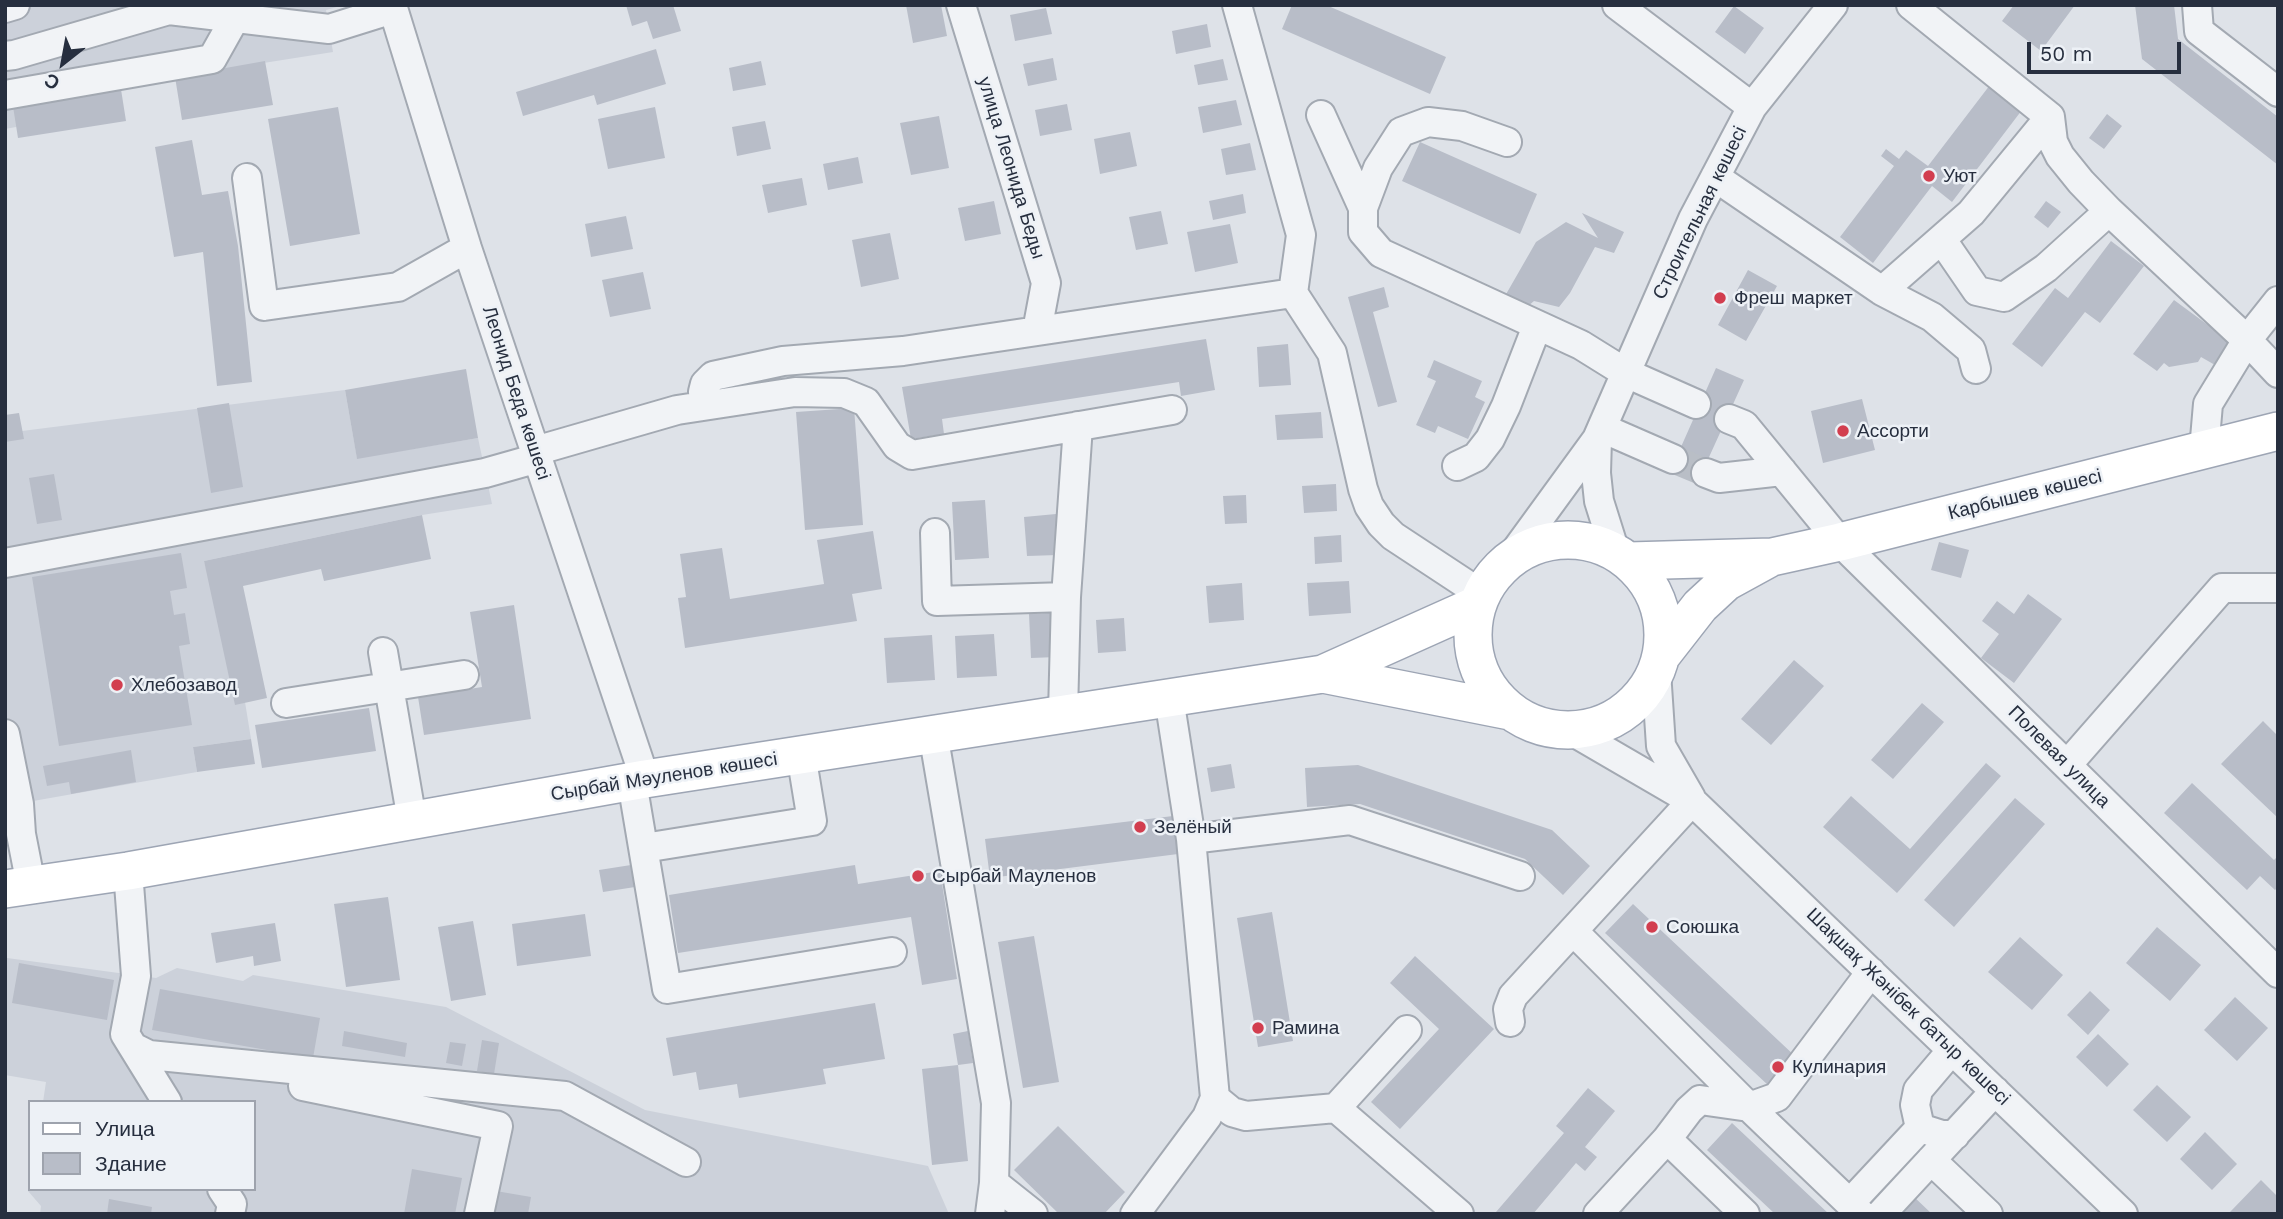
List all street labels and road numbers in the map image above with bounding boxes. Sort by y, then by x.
street label: улица Леонида Беды [972,74,1050,262]
street label: Строительная көшесі [1648,123,1752,303]
street label: Леонид Беда көшесі [477,303,555,483]
street label: Карбышев көшесі [1946,465,2104,525]
street label: Полевая улица [2003,701,2115,813]
street label: Сырбай Мәуленов көшесі [549,748,779,806]
street label: Шақшақ Жәнібек батыр көшесі [1801,904,2015,1110]

